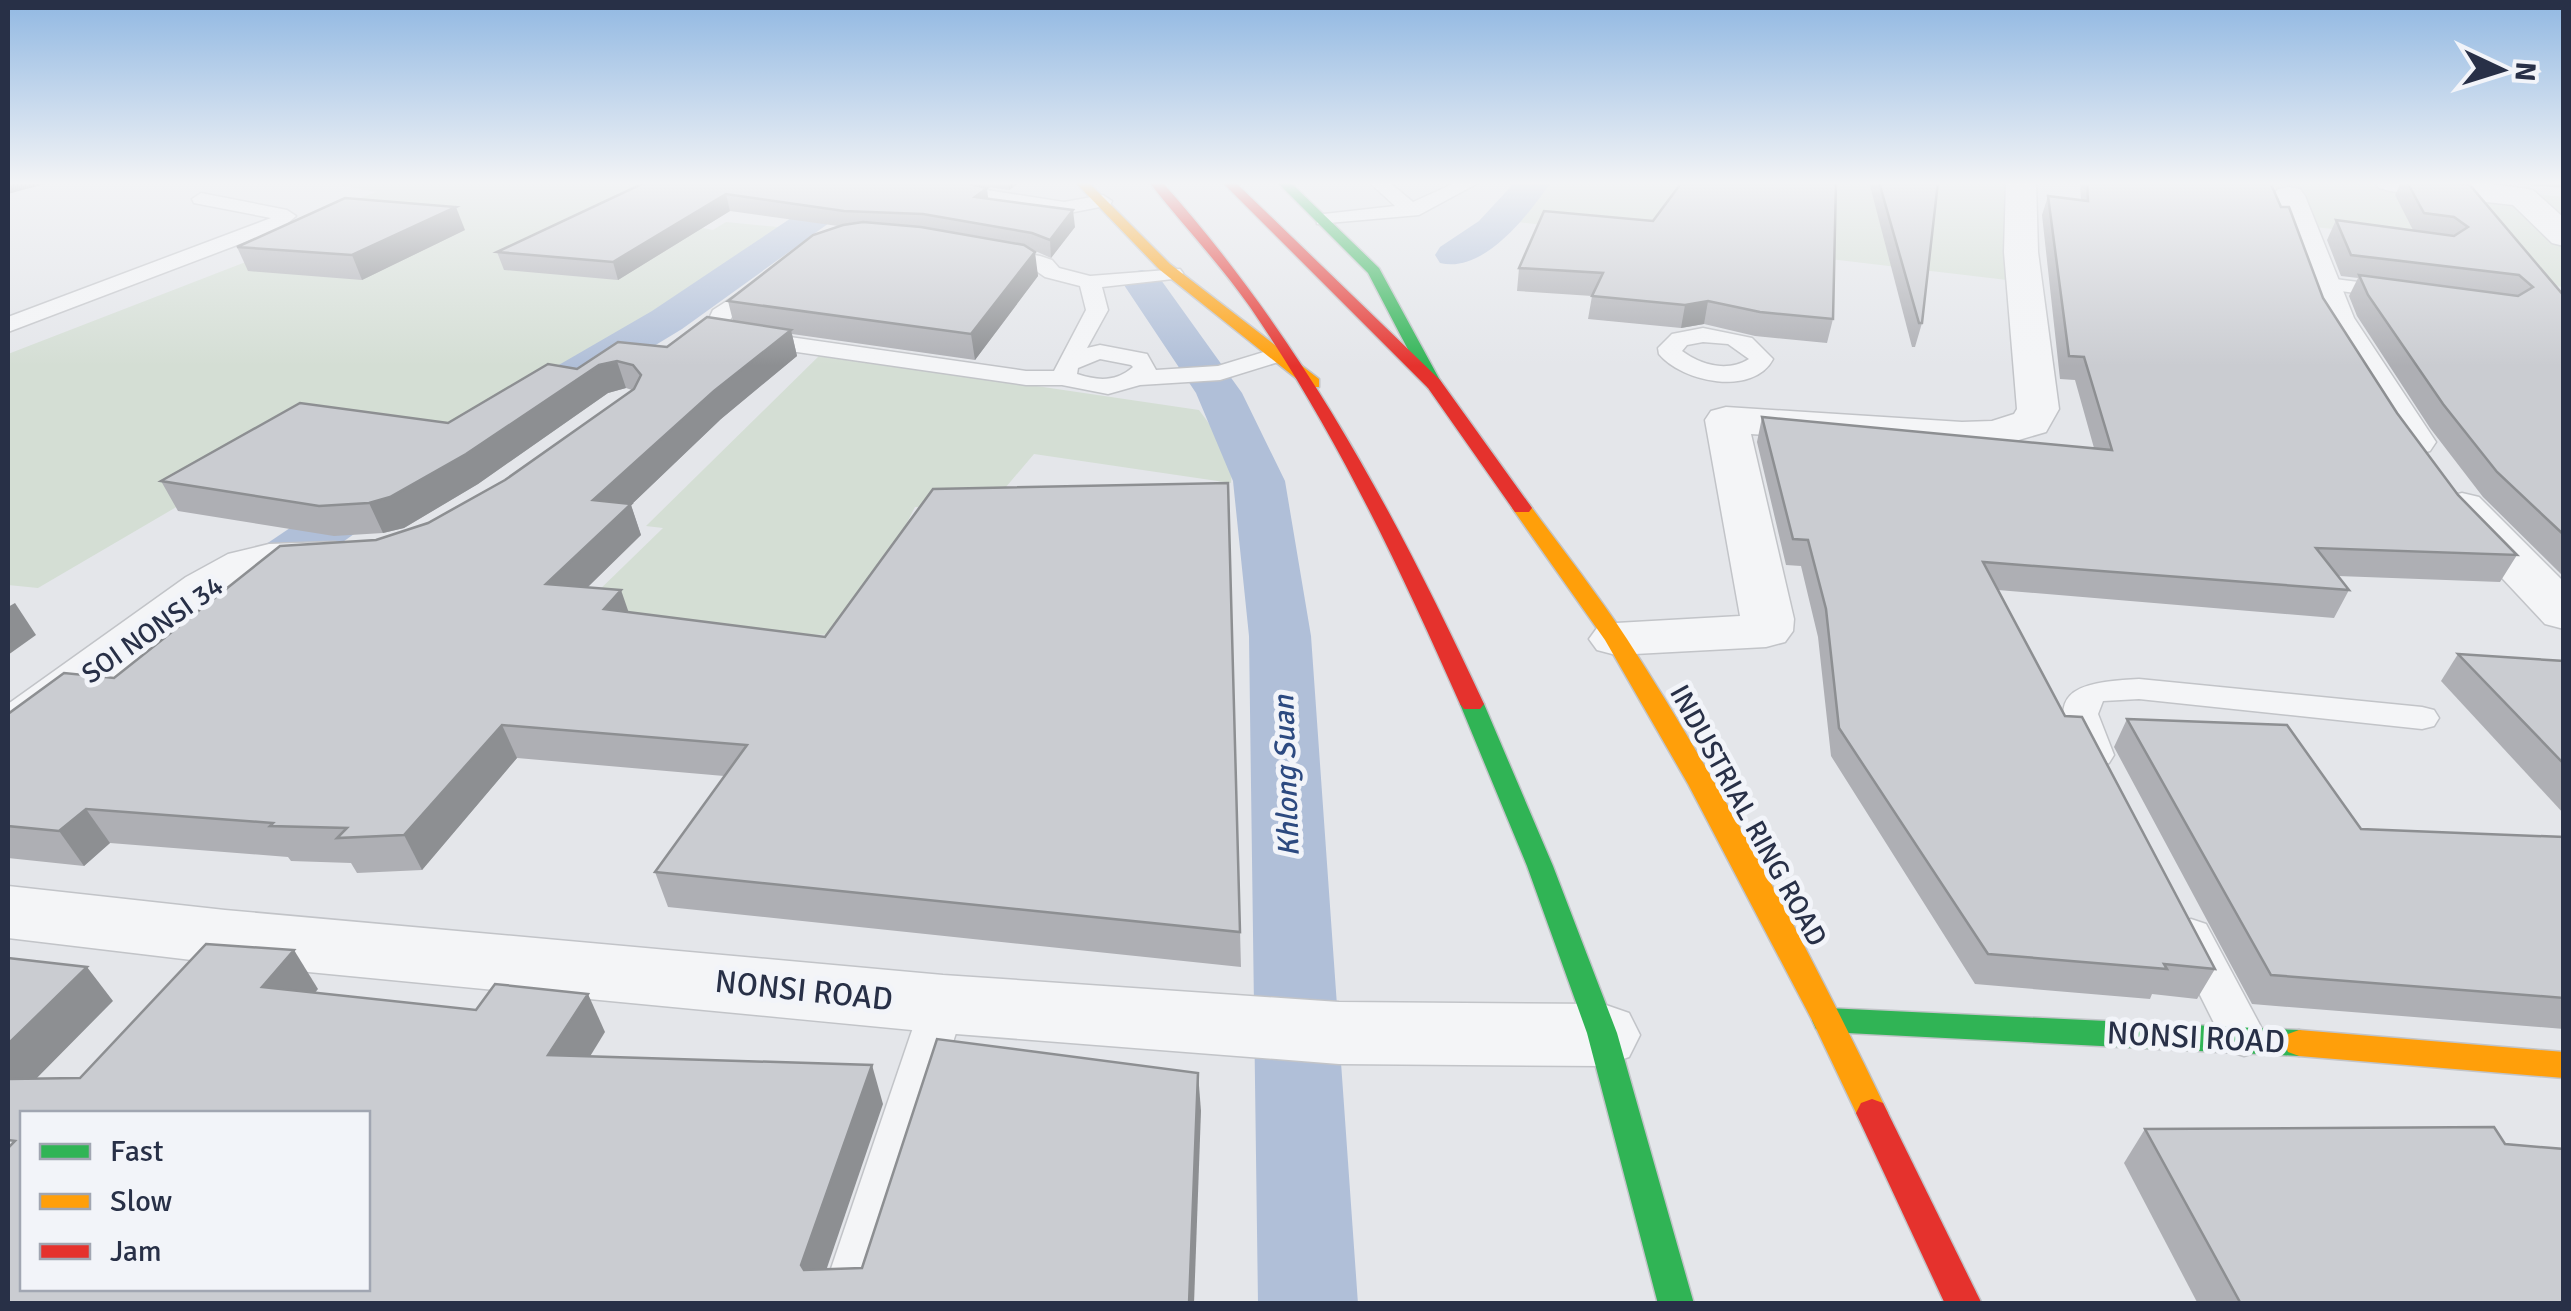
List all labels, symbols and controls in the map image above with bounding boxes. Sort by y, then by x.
north arrow [2451,20,2551,120]
text: N [2507,61,2543,83]
street label: SOI NONSI 34 [75,569,230,691]
street label: INDUSTRIAL RING ROAD [1662,679,1834,952]
water label: Khlong Suan [1265,693,1308,857]
street label: NONSI ROAD [713,962,895,1019]
street label: NONSI ROAD [2106,1013,2286,1062]
legend [20,1111,370,1291]
text: Fast [110,1133,163,1170]
text: Slow [110,1183,172,1220]
text: Jam [110,1233,162,1270]

